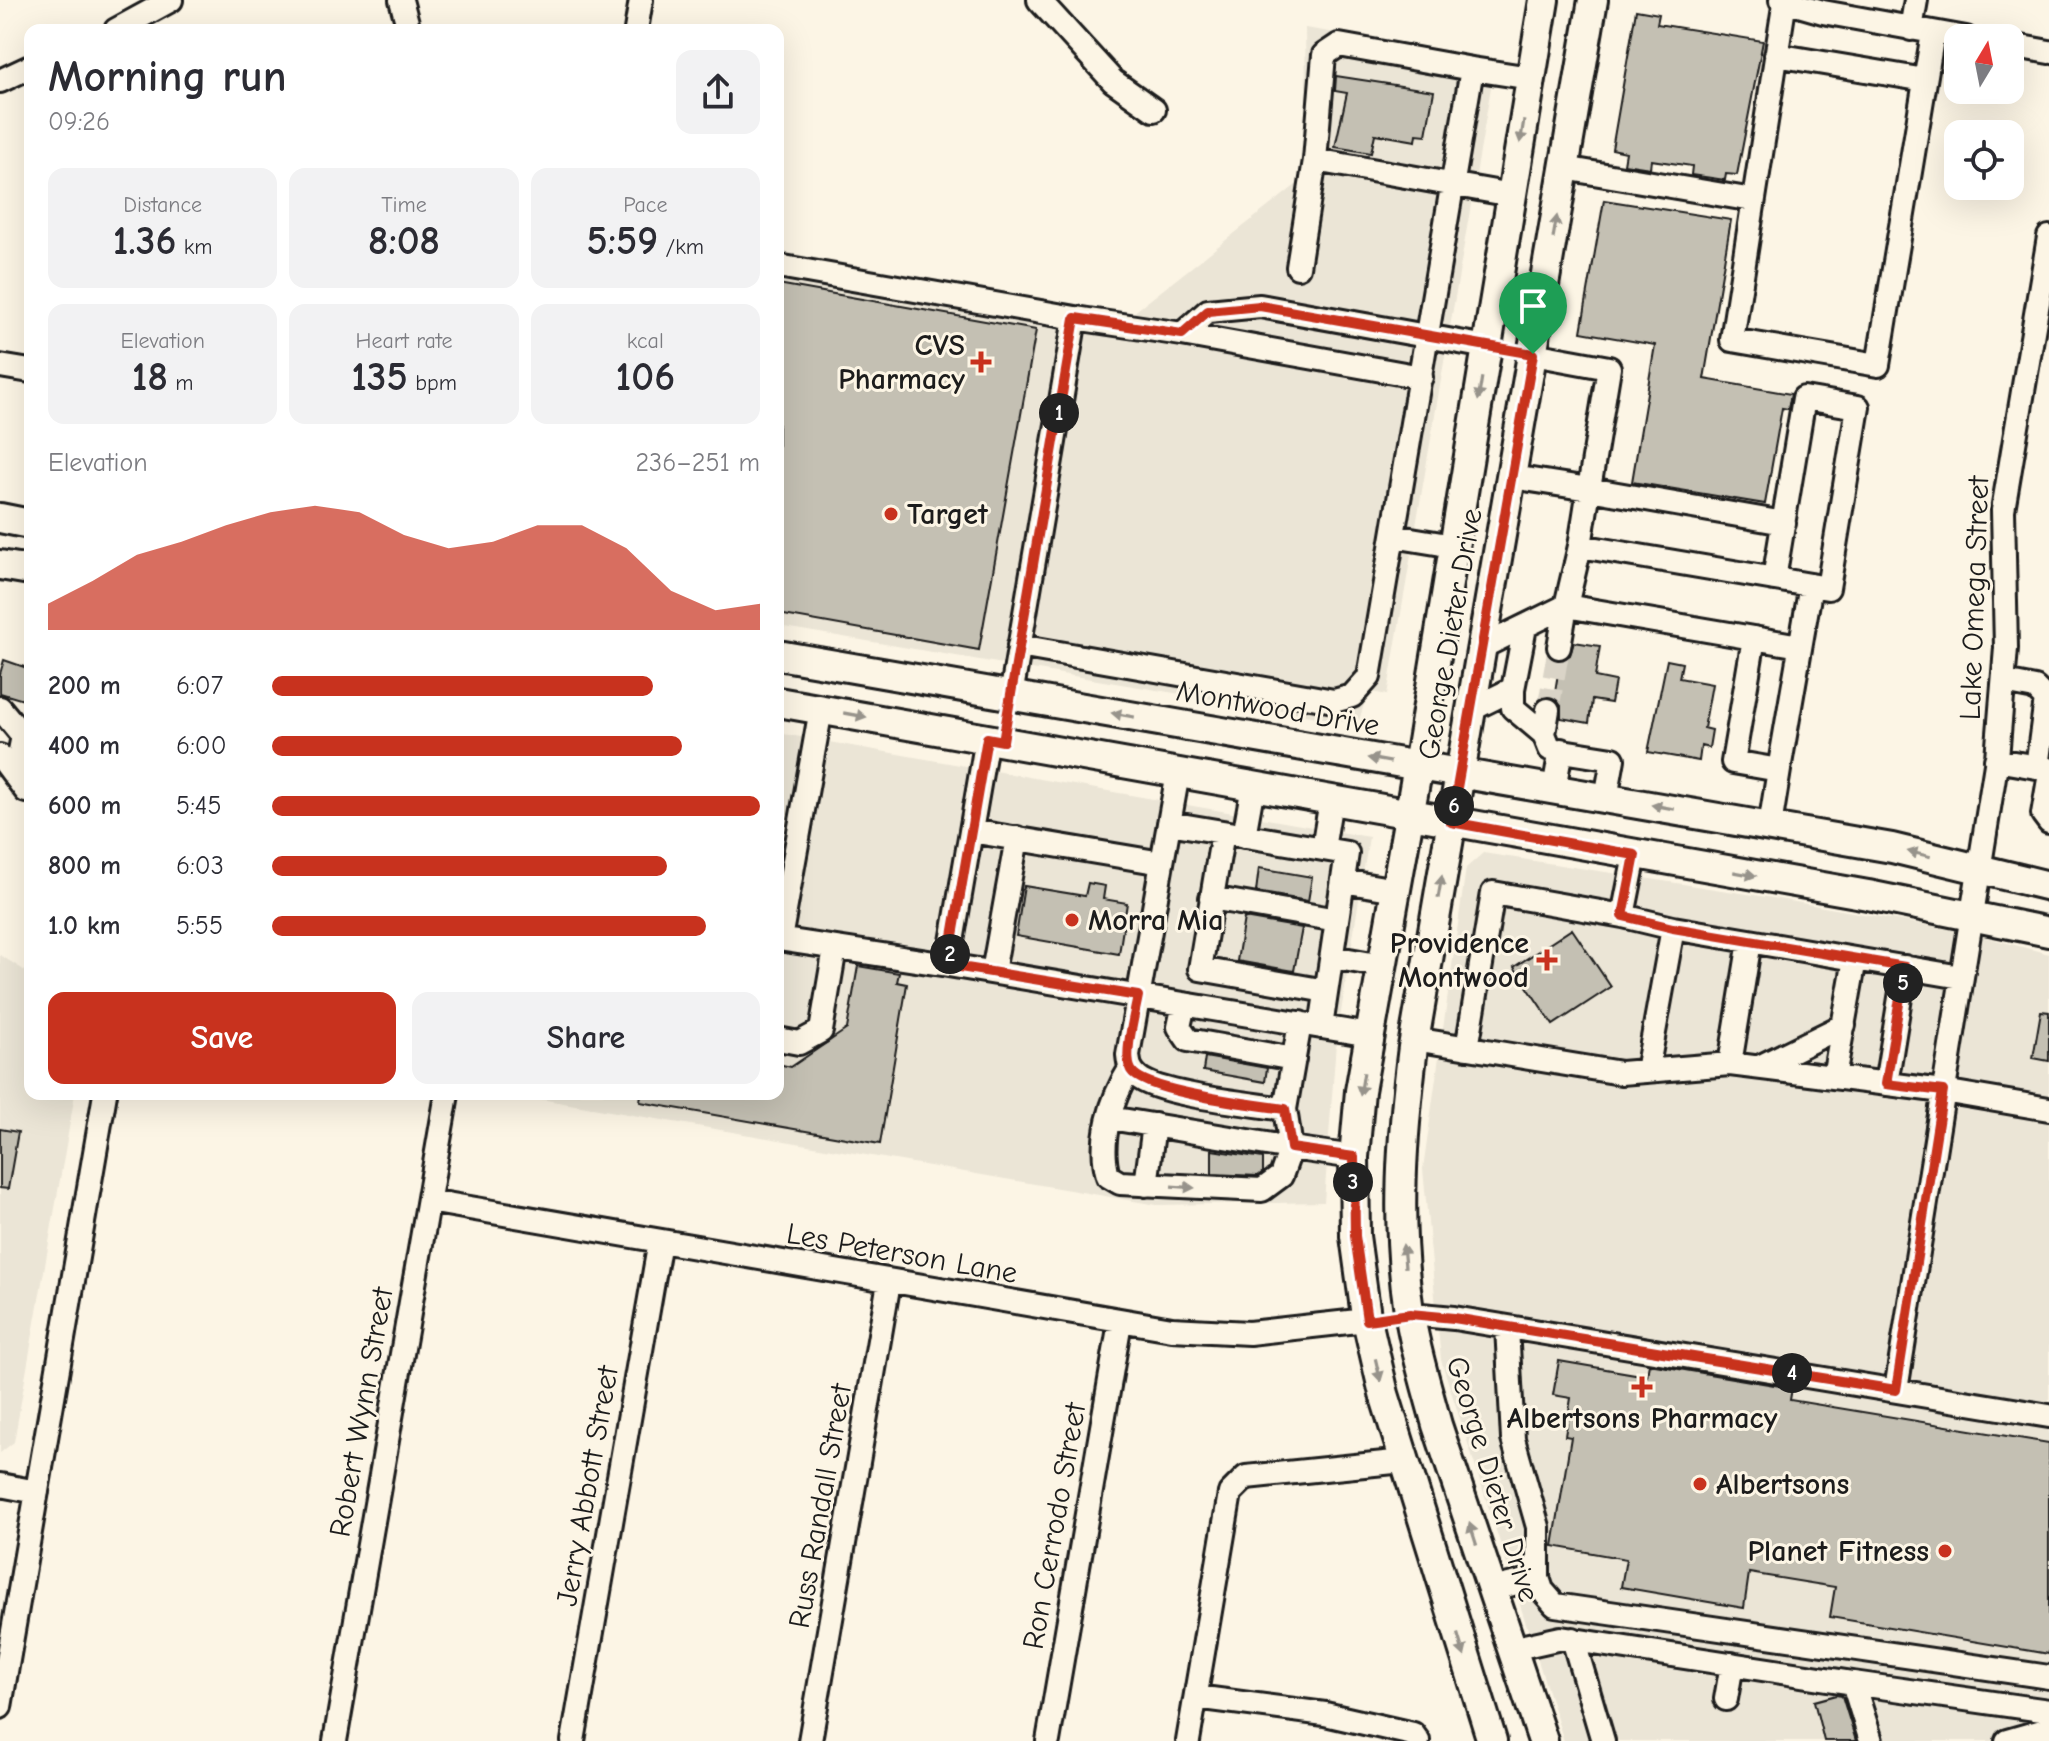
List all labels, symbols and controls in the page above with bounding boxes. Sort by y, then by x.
north arrow [1944,24,2024,104]
map controls [1944,24,2024,200]
button: share [676,50,760,134]
text: Morning run [48,51,287,102]
text: 09:26 [48,107,110,137]
one-way arrow [1515,120,1528,145]
button: locate [1944,120,2024,200]
text: Distance [123,192,202,218]
text: Time [381,192,427,218]
text: Pace [623,192,668,218]
one-way arrow [1549,214,1561,239]
text: 1.36 [113,218,176,264]
text: 8:08 [368,218,440,264]
text: 5:59 [587,218,658,264]
text: km [176,234,213,260]
text: /km [658,234,704,260]
pin [1499,272,1567,354]
icon: arrive [1511,284,1555,328]
text: Elevation [121,328,205,354]
text: Heart rate [355,328,452,354]
text: kcal [627,328,664,354]
place label: CVS Pharmacy [838,328,965,397]
marker: CVS Pharmacy [972,353,990,371]
text: 18 [132,354,168,400]
text: 135 [351,354,408,400]
text: 106 [616,354,675,400]
text: m [168,370,194,396]
text: bpm [408,370,457,396]
one-way arrow [1474,377,1486,402]
pin: 1 [1039,393,1079,433]
text: 1 [1055,400,1063,426]
text: Elevation [48,448,148,478]
text: 236–251 m [635,448,760,478]
street label: Lake Omega Street [1953,474,1996,721]
place label: Target [907,497,989,532]
marker: Target [882,505,900,523]
street label: George Dieter Drive [1411,506,1490,762]
text: 200 m [48,671,121,701]
text: 6:07 [176,671,223,701]
street label: Montwood Drive [1174,673,1382,744]
one-way arrow [843,709,868,722]
one-way arrow [1110,709,1135,721]
text: 400 m [48,731,120,761]
text: 6:00 [176,731,226,761]
one-way arrow [1366,753,1391,765]
pin: 6 [1434,786,1474,826]
text: 600 m [48,791,121,821]
text: 5:45 [176,791,221,821]
text: 6 [1448,793,1460,819]
one-way arrow [1650,801,1675,813]
one-way arrow [1906,847,1931,860]
text: 800 m [48,851,121,881]
text: 6:03 [176,851,224,881]
one-way arrow [1733,868,1758,880]
one-way arrow [1435,874,1447,899]
place label: Morra Mia [1088,903,1224,938]
text: 1.0 km [48,911,120,941]
text: 5:55 [176,911,223,941]
marker: Morra Mia [1063,911,1081,929]
place label: Providence Montwood [1390,926,1529,995]
pin: 2 [930,934,970,974]
text: 2 [945,941,955,967]
marker: Providence Montwood [1536,949,1558,971]
pin: 5 [1883,963,1923,1003]
text: 5 [1897,970,1909,996]
button: Save [48,992,396,1084]
button: Share [412,992,760,1084]
one-way arrow [1355,1072,1367,1097]
pin: 3 [1333,1162,1373,1202]
text: 3 [1348,1169,1358,1195]
one-way arrow [1171,1181,1196,1194]
street label: Les Peterson Lane [784,1216,1020,1291]
one-way arrow [1397,1243,1410,1268]
street label: Robert Wynn Street [322,1283,401,1540]
street label: George Dieter Drive [1439,1352,1546,1606]
pin: 4 [1772,1353,1812,1393]
one-way arrow [1372,1357,1385,1382]
text: 4 [1787,1360,1797,1386]
street label: Jerry Abbott Street [549,1362,626,1609]
marker: Albertsons Pharmacy [1633,1378,1651,1396]
street label: Russ Randall Street [782,1380,859,1631]
street label: Ron Cerrodo Street [1016,1399,1094,1652]
place label: Albertsons Pharmacy [1507,1401,1778,1436]
place label: Albertsons [1716,1467,1849,1502]
marker: Albertsons [1691,1475,1709,1493]
one-way arrow [1467,1522,1479,1546]
place label: Planet Fitness [1747,1534,1929,1569]
marker: Planet Fitness [1936,1542,1954,1560]
one-way arrow [1456,1633,1468,1657]

